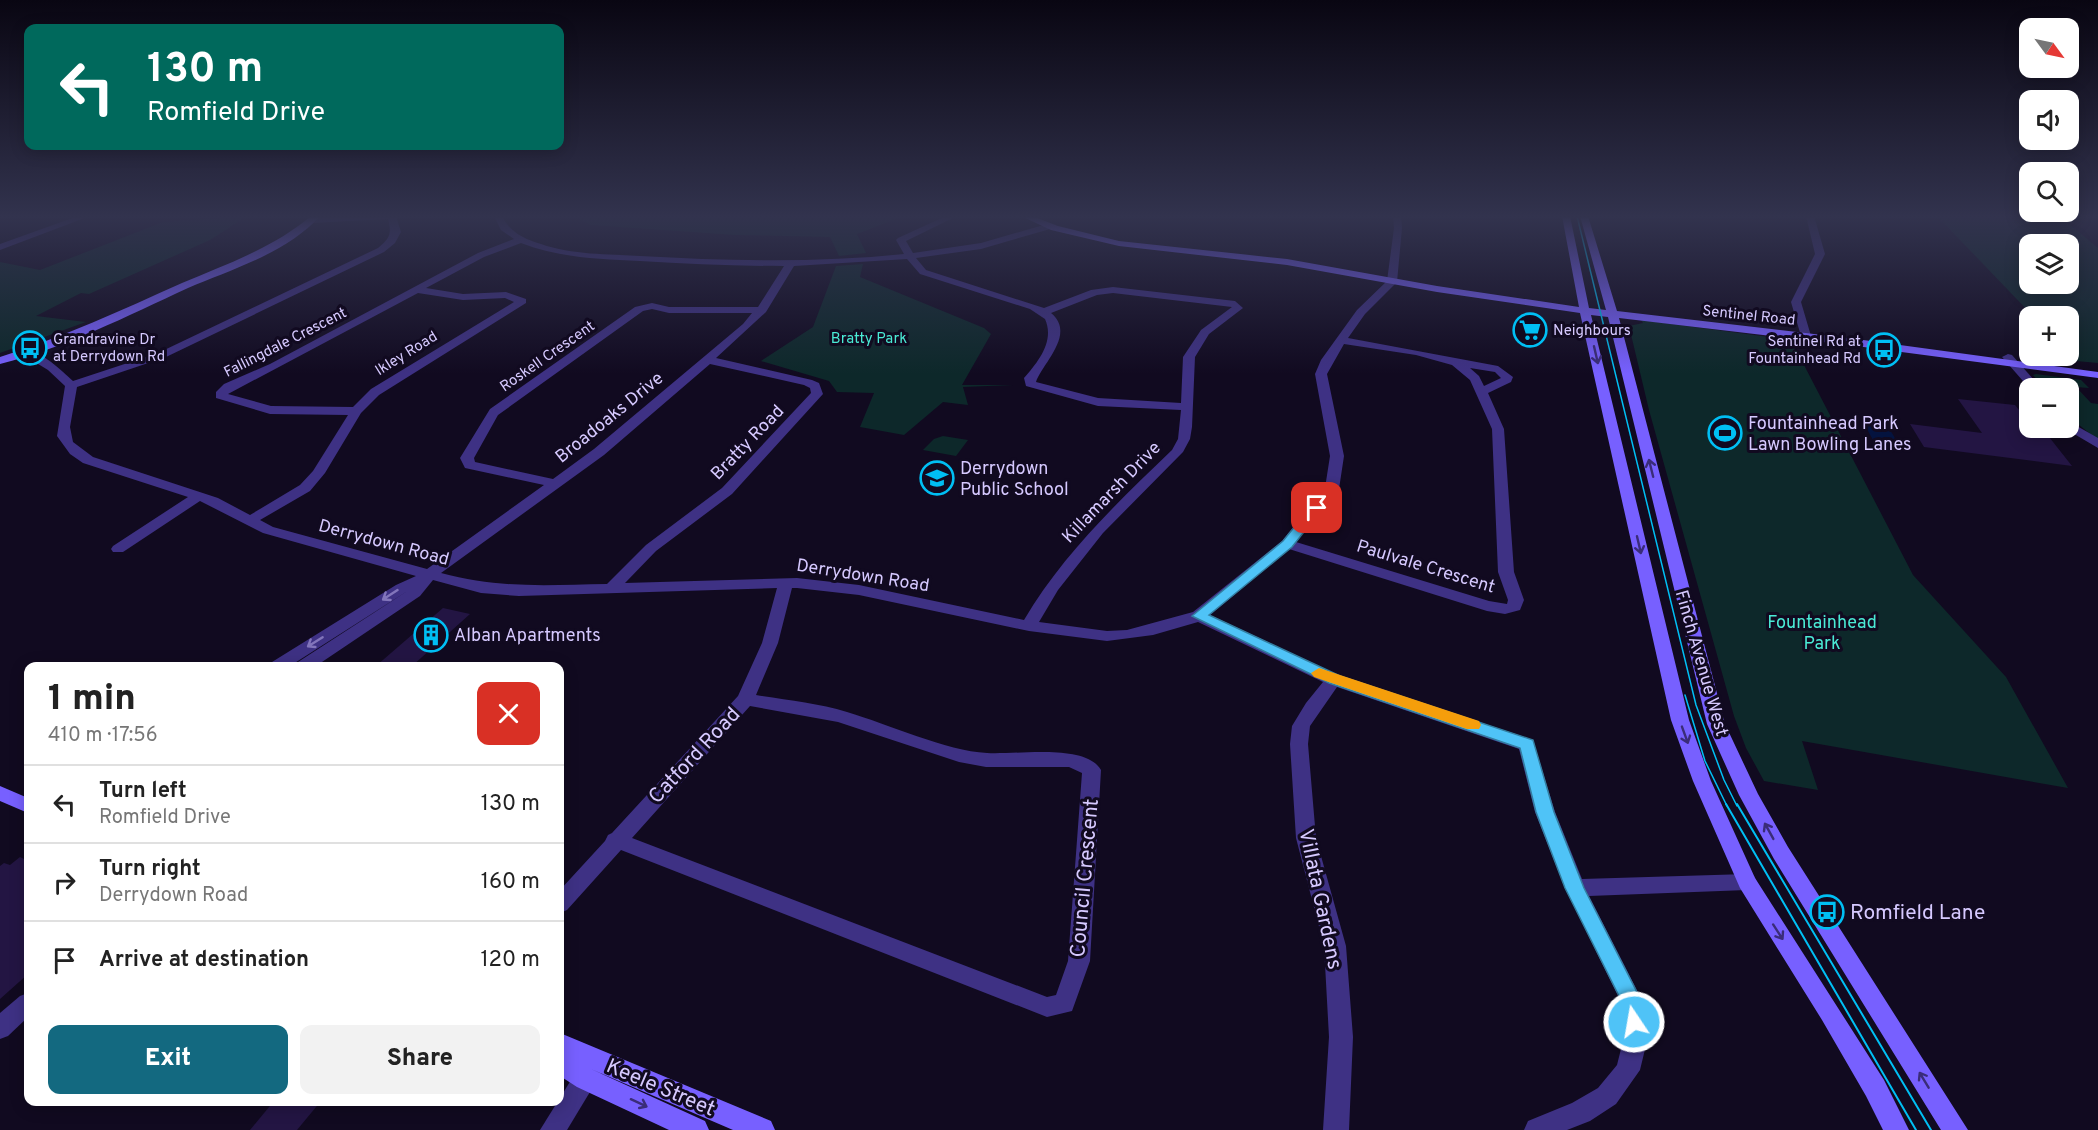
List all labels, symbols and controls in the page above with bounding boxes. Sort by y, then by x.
north arrow [2019,18,2079,78]
map controls [2019,18,2079,438]
text: 130 m [147,44,263,97]
icon: left [48,48,126,126]
button: sound [2019,90,2079,150]
text: Romfield Drive [147,96,325,130]
button: search [2019,162,2079,222]
button: layers [2019,234,2079,294]
street label: Sentinel Road [1701,302,1796,331]
street label: Fallingdale Crescent [221,304,350,383]
button: + [2019,306,2079,366]
supermarket icon: Neighbours [1512,312,1548,348]
street label: Roskell Crescent [497,317,599,397]
place label: Neighbours [1553,322,1631,341]
street label: Ikley Road [372,328,442,381]
bus stop icon: Grandravine Dr at Derrydown Rd [12,330,48,366]
park label: Bratty Park [831,330,907,349]
place label: Grandravine Dr at Derrydown Rd [53,331,165,367]
bus stop icon: Sentinel Rd at Fountainhead Rd [1866,332,1902,368]
place label: Sentinel Rd at Fountainhead Rd [1748,333,1861,369]
one-way arrow [1590,345,1602,364]
street label: Broadoaks Drive [551,367,669,469]
button: − [2019,378,2079,438]
street label: Bratty Road [706,400,790,486]
place label: Fountainhead Park Lawn Bowling Lanes [1748,413,1911,457]
sports icon: Fountainhead Park Lawn Bowling Lanes [1707,415,1743,451]
street label: Killamarsh Drive [1058,437,1167,549]
place label: Derrydown Public School [960,458,1069,502]
one-way arrow [1644,459,1656,478]
school or university icon: Derrydown Public School [919,460,955,496]
pin [1291,482,1342,533]
icon: arrive [1300,491,1333,524]
street label: Derrydown Road [316,515,451,572]
street label: Paulvale Crescent [1353,535,1498,599]
one-way arrow [1634,535,1646,554]
street label: Derrydown Road [795,555,931,598]
street label: Finch Avenue West [1669,588,1732,739]
one-way arrow [382,589,399,601]
park label: Fountainhead Park [1767,612,1877,656]
building icon: Alban Apartments [413,617,449,653]
place label: Alban Apartments [454,625,601,648]
one-way arrow [307,636,324,649]
text: 1 min [48,677,136,723]
button: close [477,682,540,745]
street label: Catford Road [643,702,747,810]
text: 410 m · 17:56 [48,723,158,749]
one-way arrow [1680,725,1691,743]
text: Turn left [99,778,187,805]
icon: left [48,788,81,821]
text: 130 m [481,791,540,818]
street label: Council Crescent [1065,798,1106,959]
text: Romfield Drive [99,805,231,831]
one-way arrow [1763,823,1774,841]
street label: Villata Gardens [1291,827,1348,972]
text: Turn right [99,856,201,883]
icon: right [48,866,81,899]
text: 160 m [481,869,540,896]
text: Derrydown Road [99,883,248,909]
bus stop icon: Romfield Lane [1809,894,1845,930]
place label: Romfield Lane [1850,900,1985,927]
one-way arrow [1772,923,1784,940]
icon: arrive [48,944,81,977]
text: Arrive at destination [99,947,309,974]
text: 120 m [480,947,540,974]
position arrow [1602,990,1666,1054]
button: Exit [48,1025,288,1094]
button: Share [300,1025,540,1094]
street label: Keele Street [602,1053,719,1123]
one-way arrow [1918,1072,1930,1089]
one-way arrow [630,1099,648,1110]

